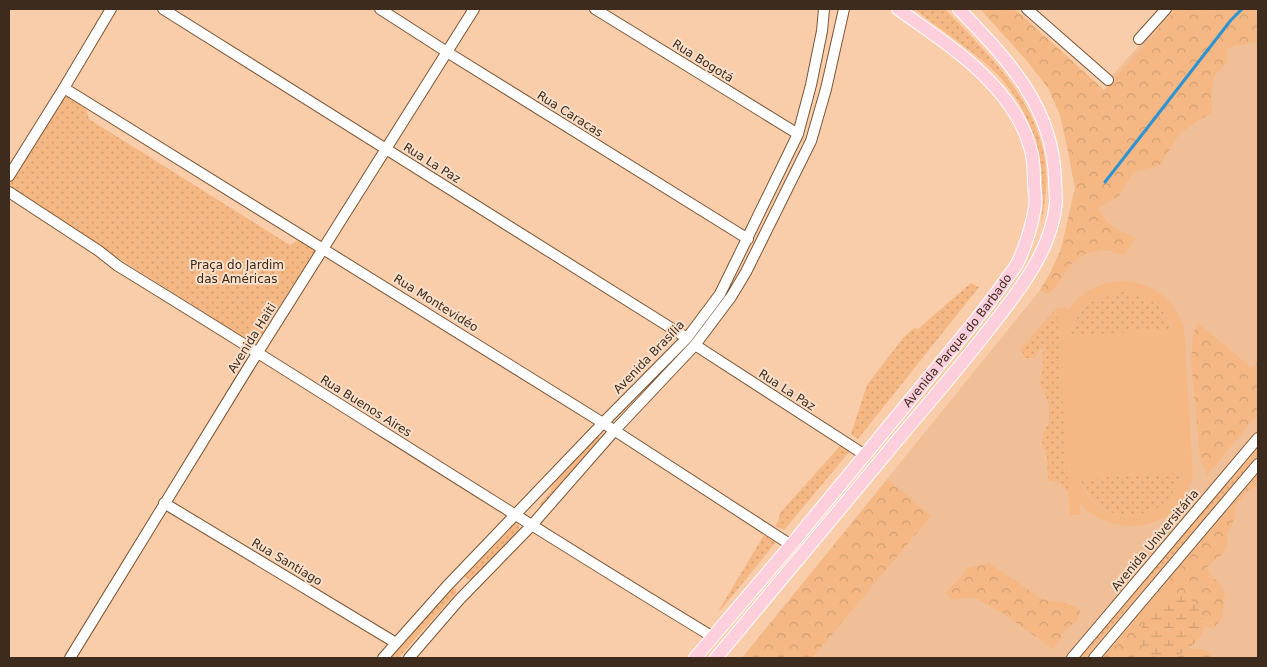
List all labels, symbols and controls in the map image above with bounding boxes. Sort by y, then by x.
street label: Rua Bogotá [670,37,736,85]
street label: Rua Caracas [535,88,605,140]
street label: Rua La Paz [401,140,463,186]
park label: Praça do Jardim das Américas [190,258,284,286]
street label: Rua Montevidéo [391,271,481,335]
street label: Avenida Parque do Barbado [900,271,1015,410]
street label: Avenida Haiti [225,301,279,375]
street label: Avenida Brasília [611,318,687,396]
street label: Rua La Paz [756,366,818,414]
street label: Rua Buenos Aires [318,372,414,440]
street label: Avenida Universitária [1108,486,1202,594]
street label: Rua Santiago [249,536,325,588]

